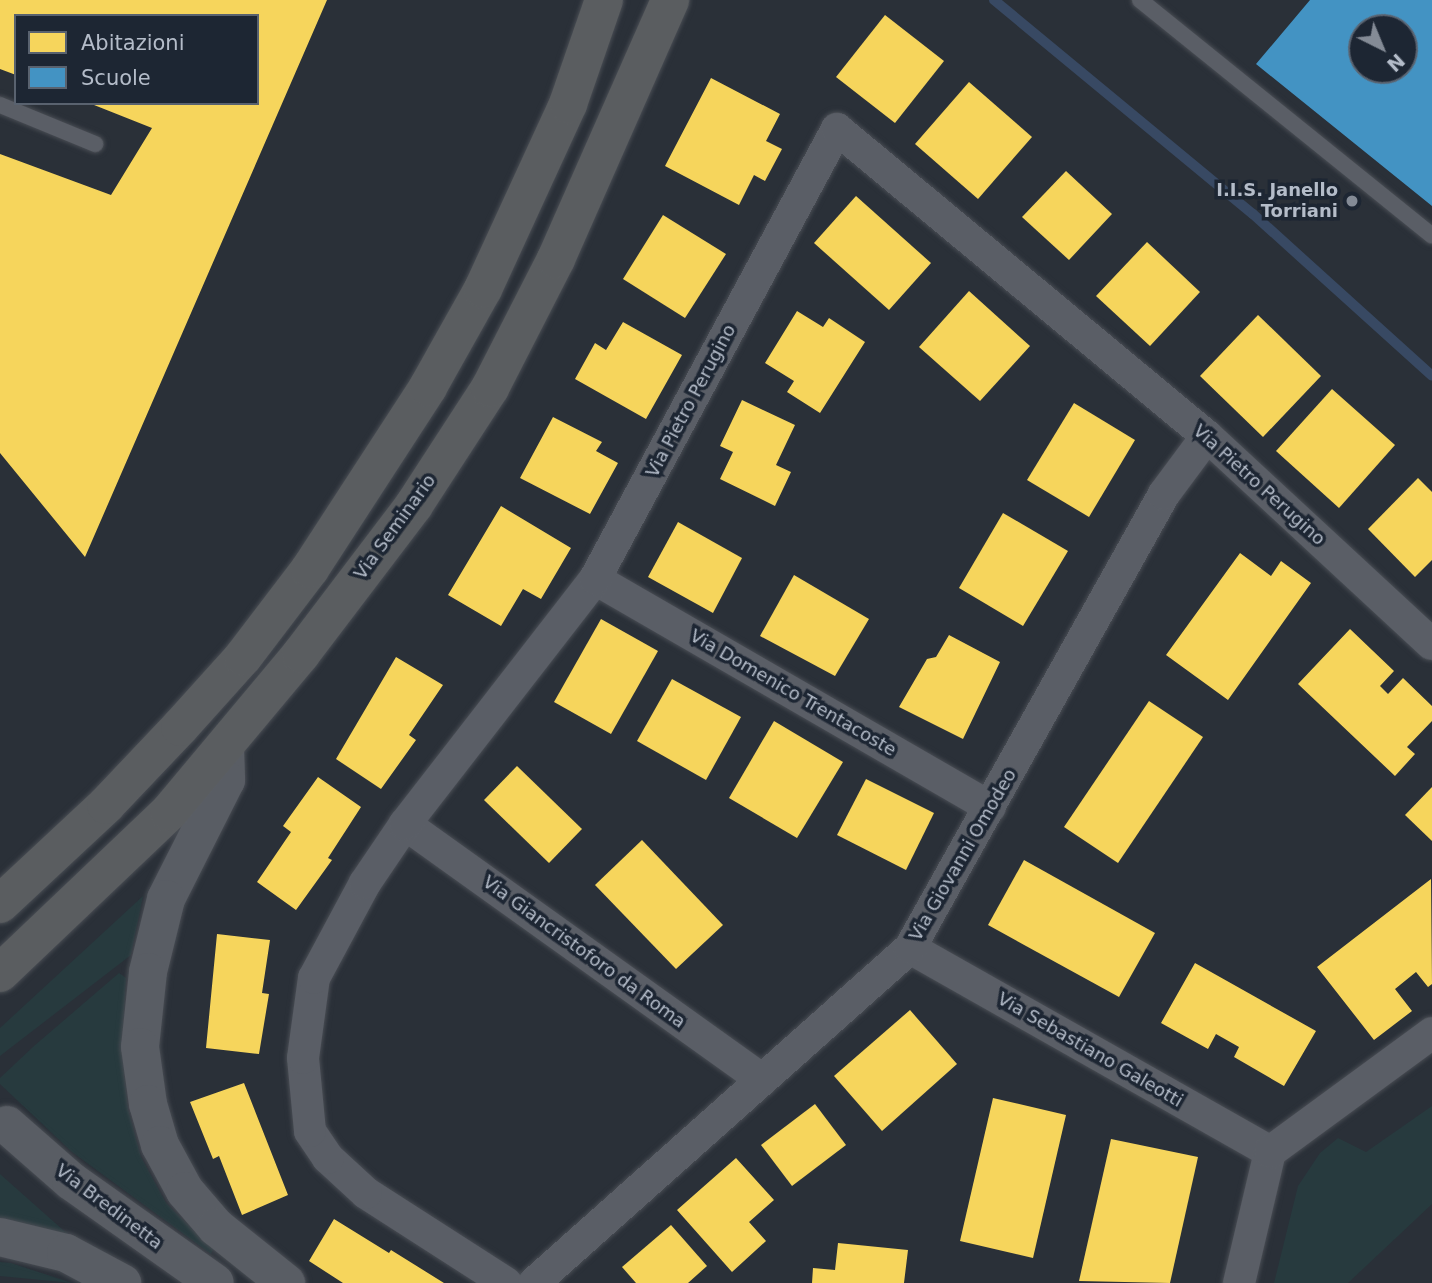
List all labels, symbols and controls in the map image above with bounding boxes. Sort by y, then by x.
legend [14,14,259,105]
north arrow [1348,14,1418,84]
text: Abitazioni [81,31,184,55]
text: N [1383,49,1409,76]
text: Scuole [81,66,151,90]
place label: I.I.S. Janello Torriani [1216,180,1338,222]
marker: I.I.S. Janello Torriani [1344,193,1360,209]
street label: Via Pietro Perugino [642,321,740,481]
street label: Via Pietro Perugino [1189,420,1329,550]
street label: Via Seminario [350,470,440,584]
street label: Via Domenico Trentacoste [686,625,900,761]
street label: Via Giovanni Omodeo [905,765,1021,945]
street label: Via Giancristoforo da Roma [478,871,690,1033]
street label: Via Sebastiano Galeotti [993,988,1187,1112]
street label: Via Bredinetta [51,1160,167,1254]

